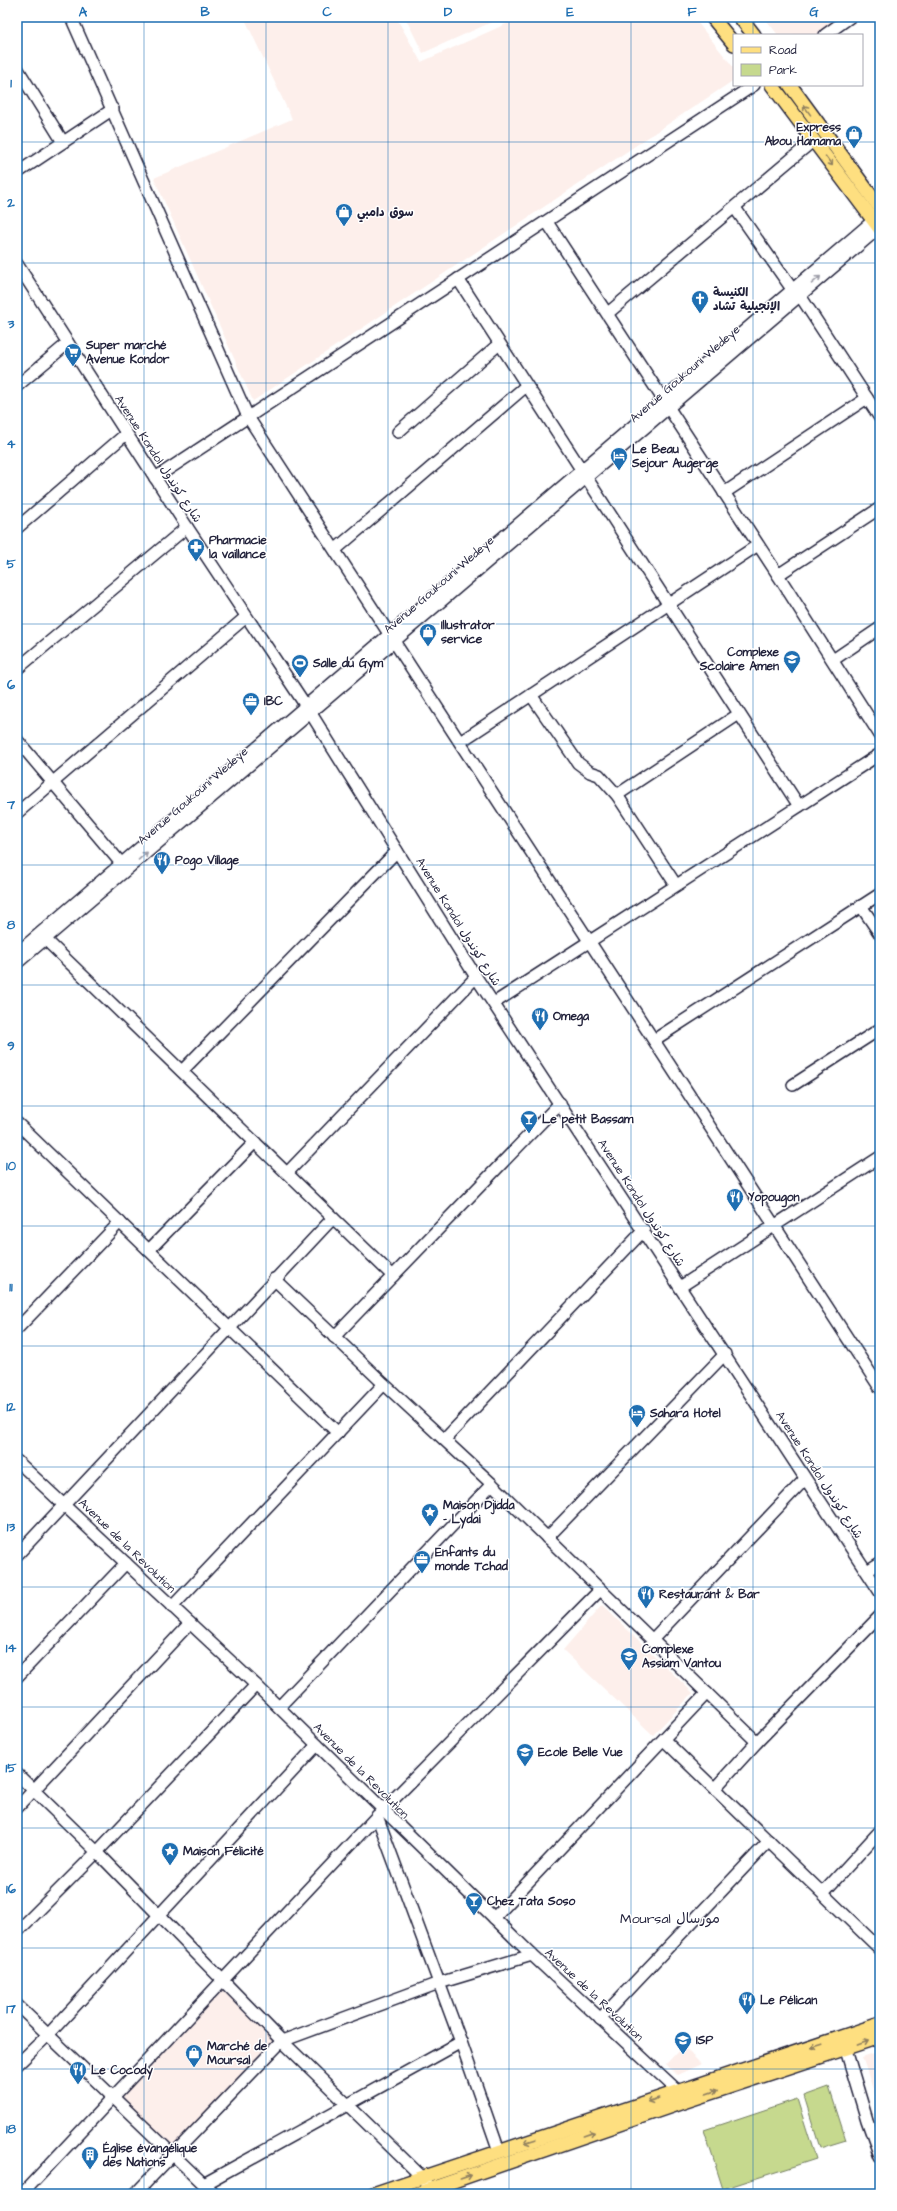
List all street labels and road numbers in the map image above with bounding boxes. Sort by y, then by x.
street label: Avenue Goukouni Wedeye [626,321,745,428]
street label: Avenue Kondol شارع كوندول [110,392,206,526]
street label: Avenue Goukouni Wedeye [380,532,499,639]
street label: Avenue Goukouni Wedeye [134,743,253,850]
street label: Avenue Kondol شارع كوندول [411,854,505,990]
street label: Avenue Kondol شارع كوندول [593,1136,689,1270]
street label: Avenue Kondol شارع كوندول [771,1408,867,1542]
street label: Avenue de la Revolution [75,1495,179,1597]
street label: Avenue de la Revolution [309,1719,413,1823]
street label: Avenue de la Revolution [541,1945,647,2045]

